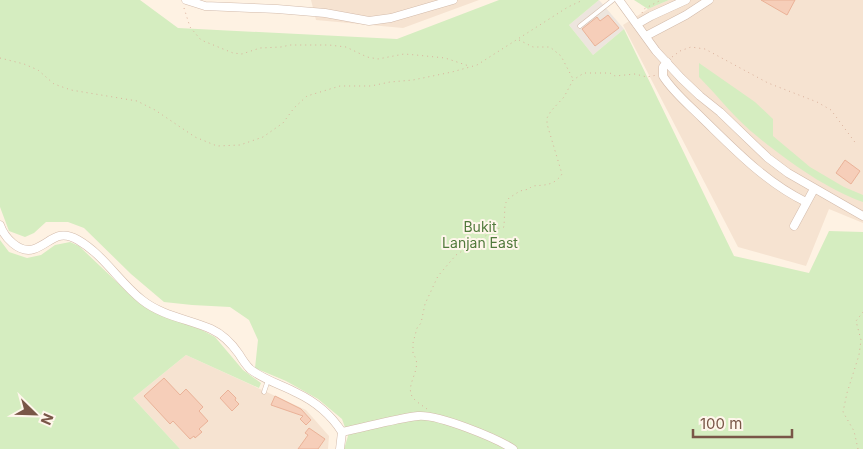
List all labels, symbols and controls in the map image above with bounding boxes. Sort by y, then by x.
park label: Bukit Lanjan East [442,218,518,251]
north arrow [10,389,60,439]
scale bar [693,406,792,438]
text: N [38,411,57,428]
text: 100 m [700,414,742,433]

